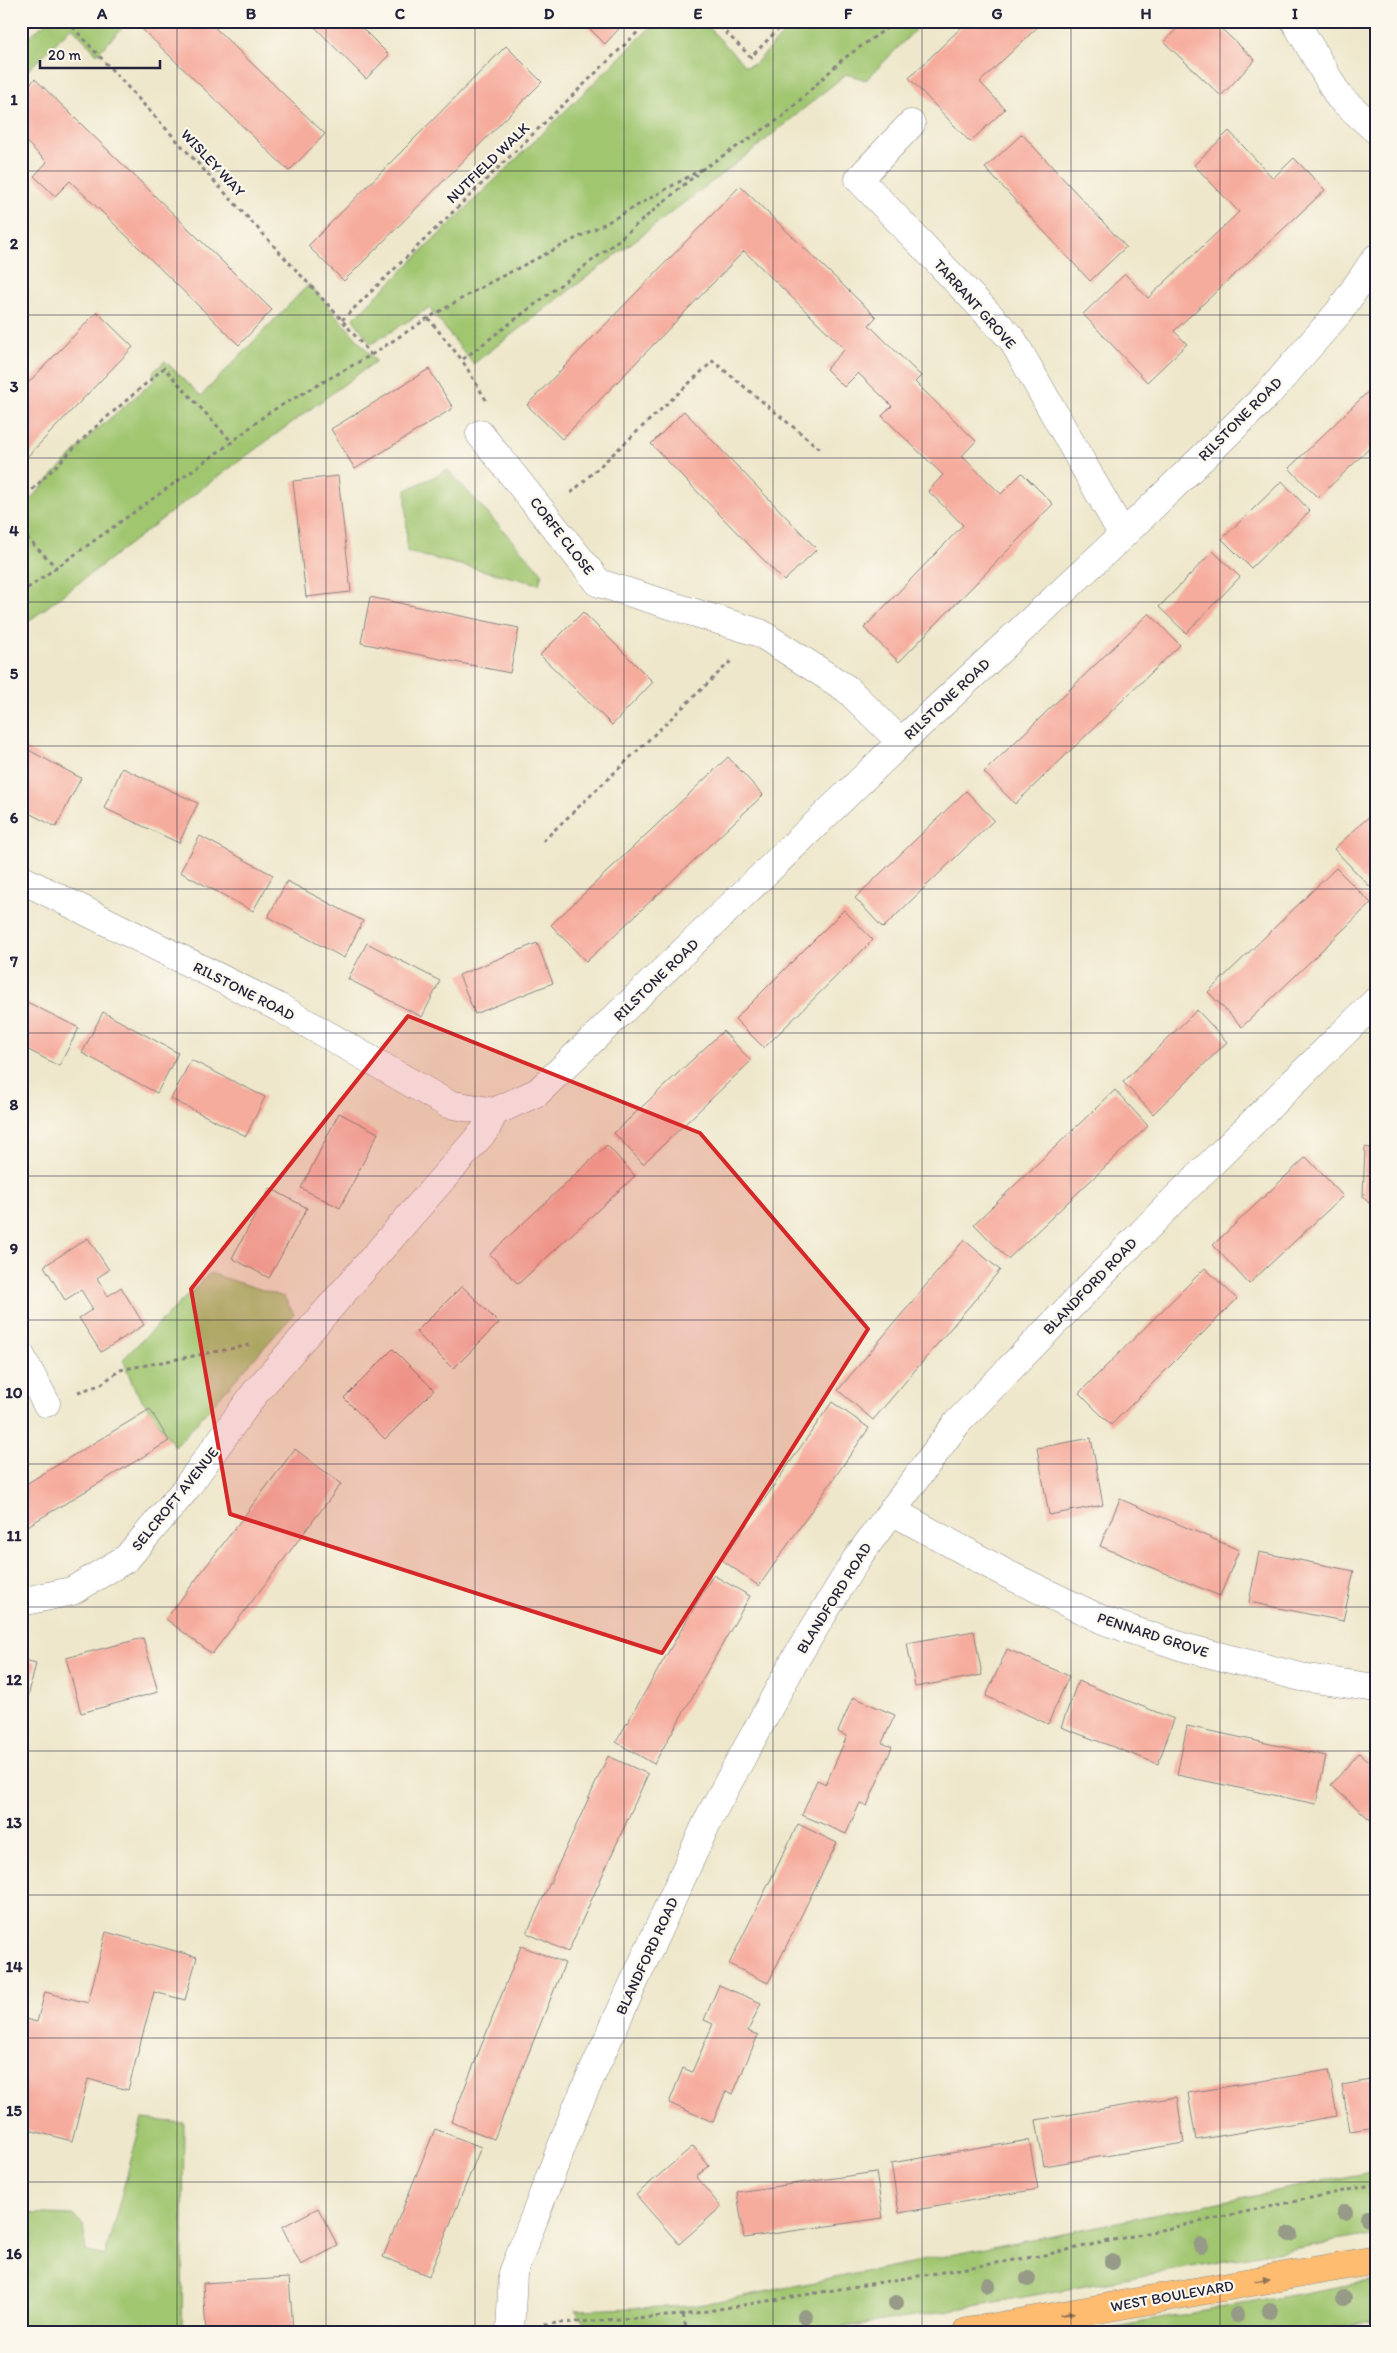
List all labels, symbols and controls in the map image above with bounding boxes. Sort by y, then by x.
text: A [96,4,108,23]
text: B [246,4,257,23]
text: C [395,4,406,23]
text: D [544,4,555,23]
text: E [694,4,703,23]
text: F [844,4,853,23]
text: G [991,4,1003,23]
text: H [1140,4,1152,23]
text: I [1292,4,1298,23]
scale bar [40,38,160,70]
text: 20 m [48,46,82,64]
text: 1 [10,90,18,109]
street label: NUTFIELD WALK [443,119,534,207]
street label: WISLEY WAY [177,126,249,201]
text: 2 [10,234,19,253]
street label: TARRANT GROVE [930,255,1020,353]
street label: RILSTONE ROAD [1194,373,1286,465]
text: 3 [10,377,19,396]
street label: CORFE CLOSE [526,493,598,579]
text: 4 [9,521,19,540]
street label: RILSTONE ROAD [900,654,994,744]
text: 5 [10,664,19,683]
text: 6 [10,808,19,827]
street label: RILSTONE ROAD [610,935,702,1025]
text: 7 [9,952,18,971]
street label: RILSTONE ROAD [190,958,298,1024]
text: 8 [10,1095,19,1114]
street label: BLANDFORD ROAD [1039,1234,1141,1338]
text: 9 [10,1239,18,1258]
text: 10 [5,1383,23,1402]
street label: SELCROFT AVENUE [128,1443,222,1555]
text: 11 [7,1526,22,1545]
street label: BLANDFORD ROAD [793,1539,876,1657]
street label: PENNARD GROVE [1095,1609,1211,1661]
text: 12 [6,1670,23,1689]
text: 13 [6,1813,22,1832]
street label: BLANDFORD ROAD [612,1894,682,2018]
text: 14 [5,1957,23,1976]
text: 15 [6,2101,23,2120]
text: 16 [6,2244,22,2263]
one-way arrow [1254,2275,1270,2283]
street label: WEST BOULEVARD [1109,2276,1235,2316]
one-way arrow [1059,2310,1075,2318]

